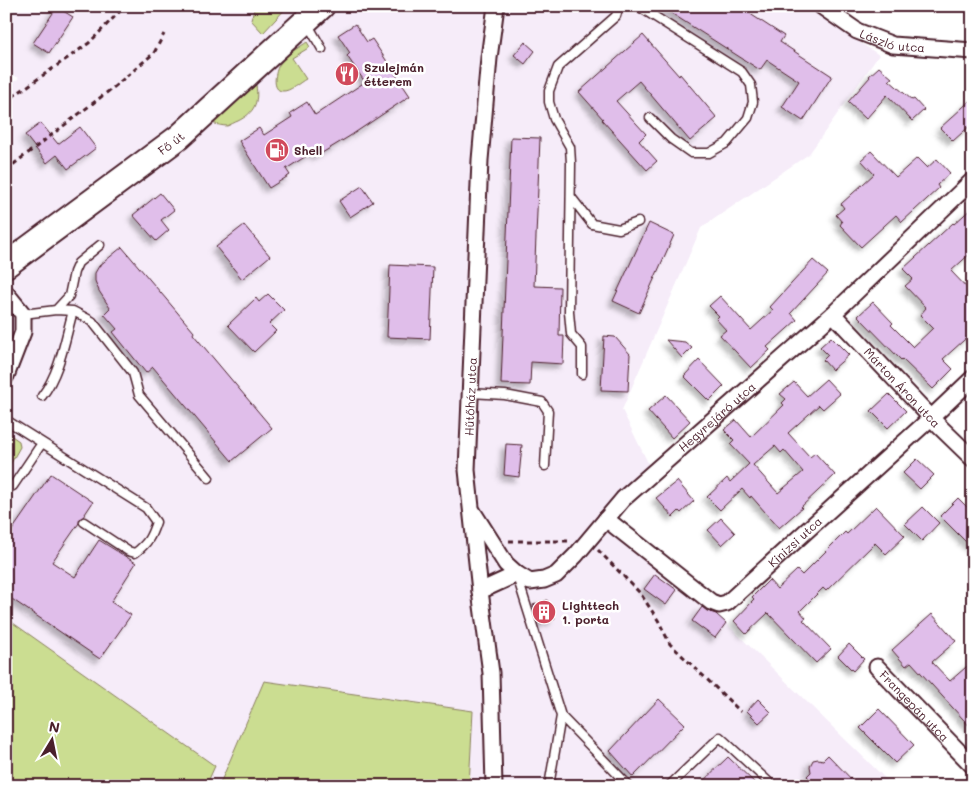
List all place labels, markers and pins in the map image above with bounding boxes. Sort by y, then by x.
place label: Szulejmán étterem [364,59,424,89]
restaurant icon: Szulejmán étterem [334,61,360,87]
fuel station icon: Shell [264,137,290,163]
place label: Shell [294,142,322,158]
place label: Lighttech 1. porta [562,597,619,627]
building icon: Lighttech 1. porta [531,599,557,625]

